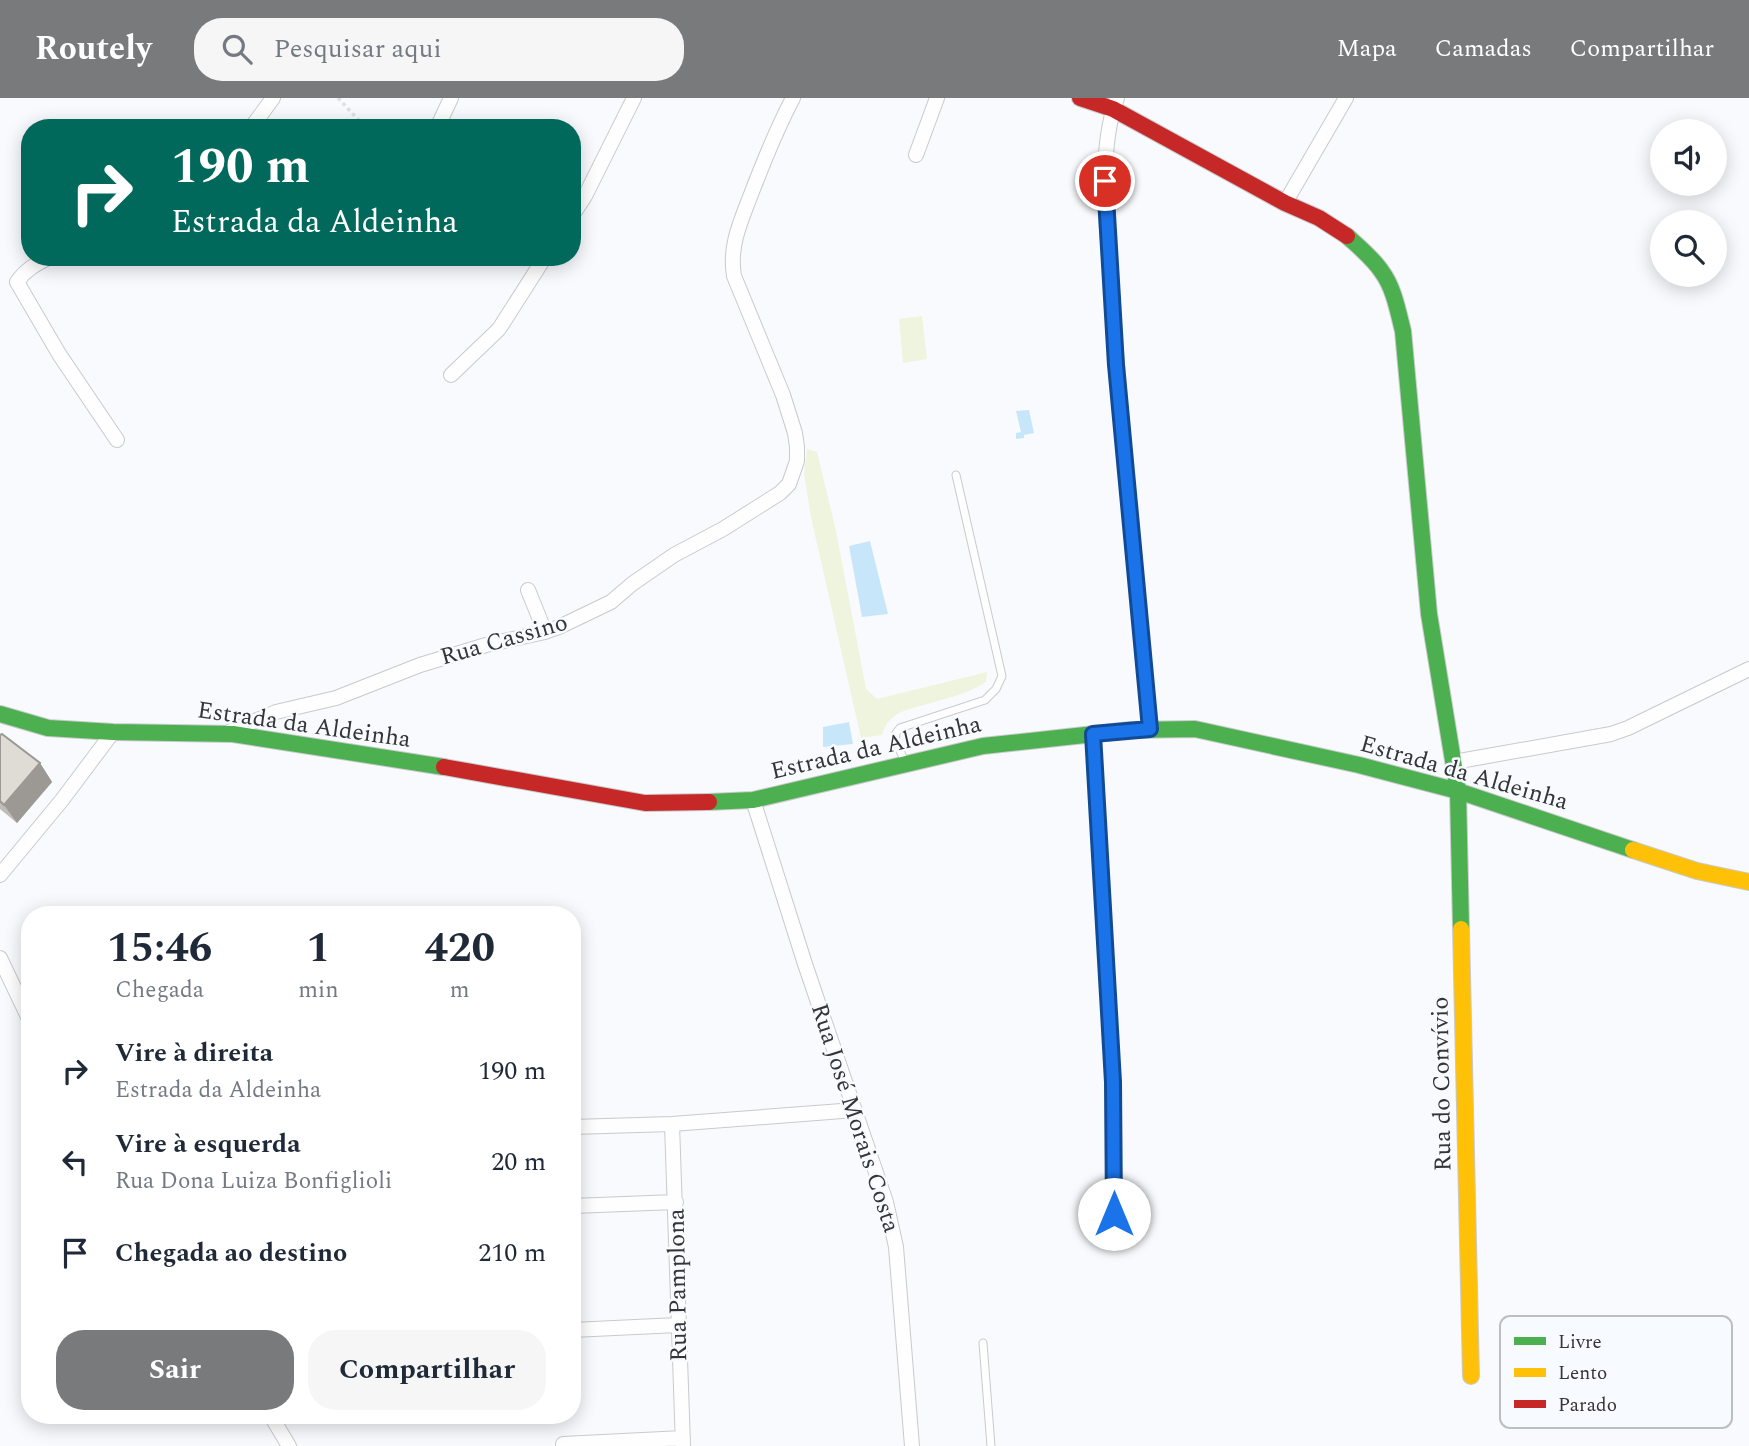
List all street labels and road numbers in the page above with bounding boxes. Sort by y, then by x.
street label: Rua Cassino [436,605,572,675]
street label: Estrada da Aldeinha [195,692,413,758]
street label: Estrada da Aldeinha [767,706,985,790]
street label: Estrada da Aldeinha [1356,726,1573,820]
street label: Rua do Convívio [1422,996,1462,1172]
street label: Rua José Morais Costa [801,999,909,1237]
street label: Rua Pamplona [659,1208,697,1362]

